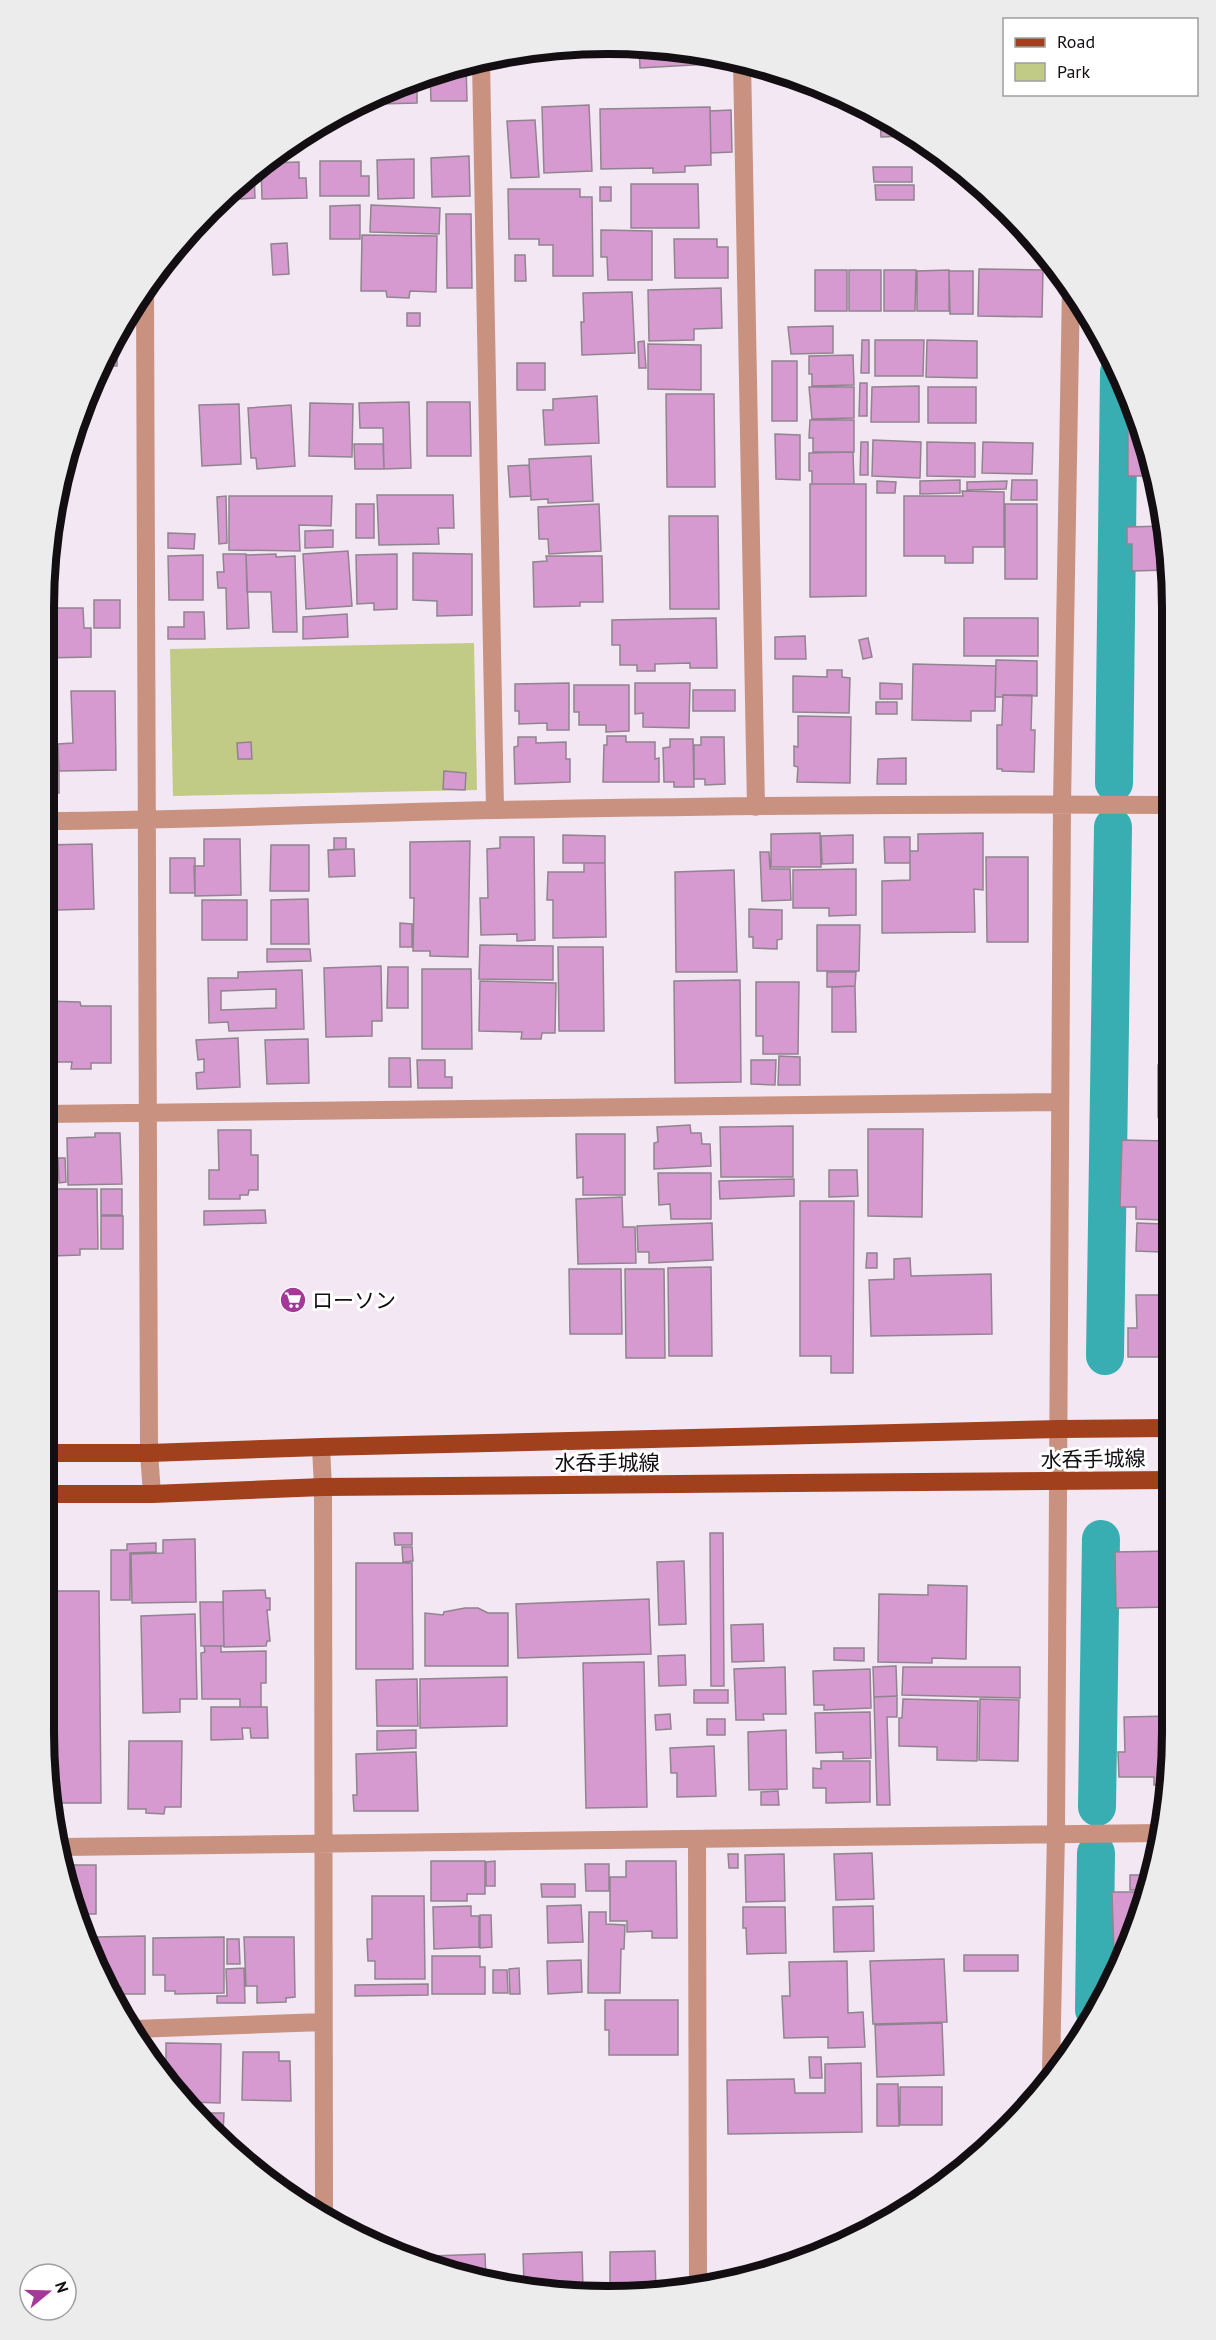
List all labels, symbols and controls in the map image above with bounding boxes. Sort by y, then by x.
legend [1003,18,1198,96]
text: Road [1057,30,1095,53]
text: Park [1057,60,1090,83]
supermarket icon: ローソン [278,1285,308,1315]
place label: ローソン [312,1287,396,1314]
street label: 水呑手城線 [1040,1445,1146,1473]
street label: 水呑手城線 [555,1449,660,1476]
north arrow [18,2262,78,2322]
text: N [51,2279,73,2295]

